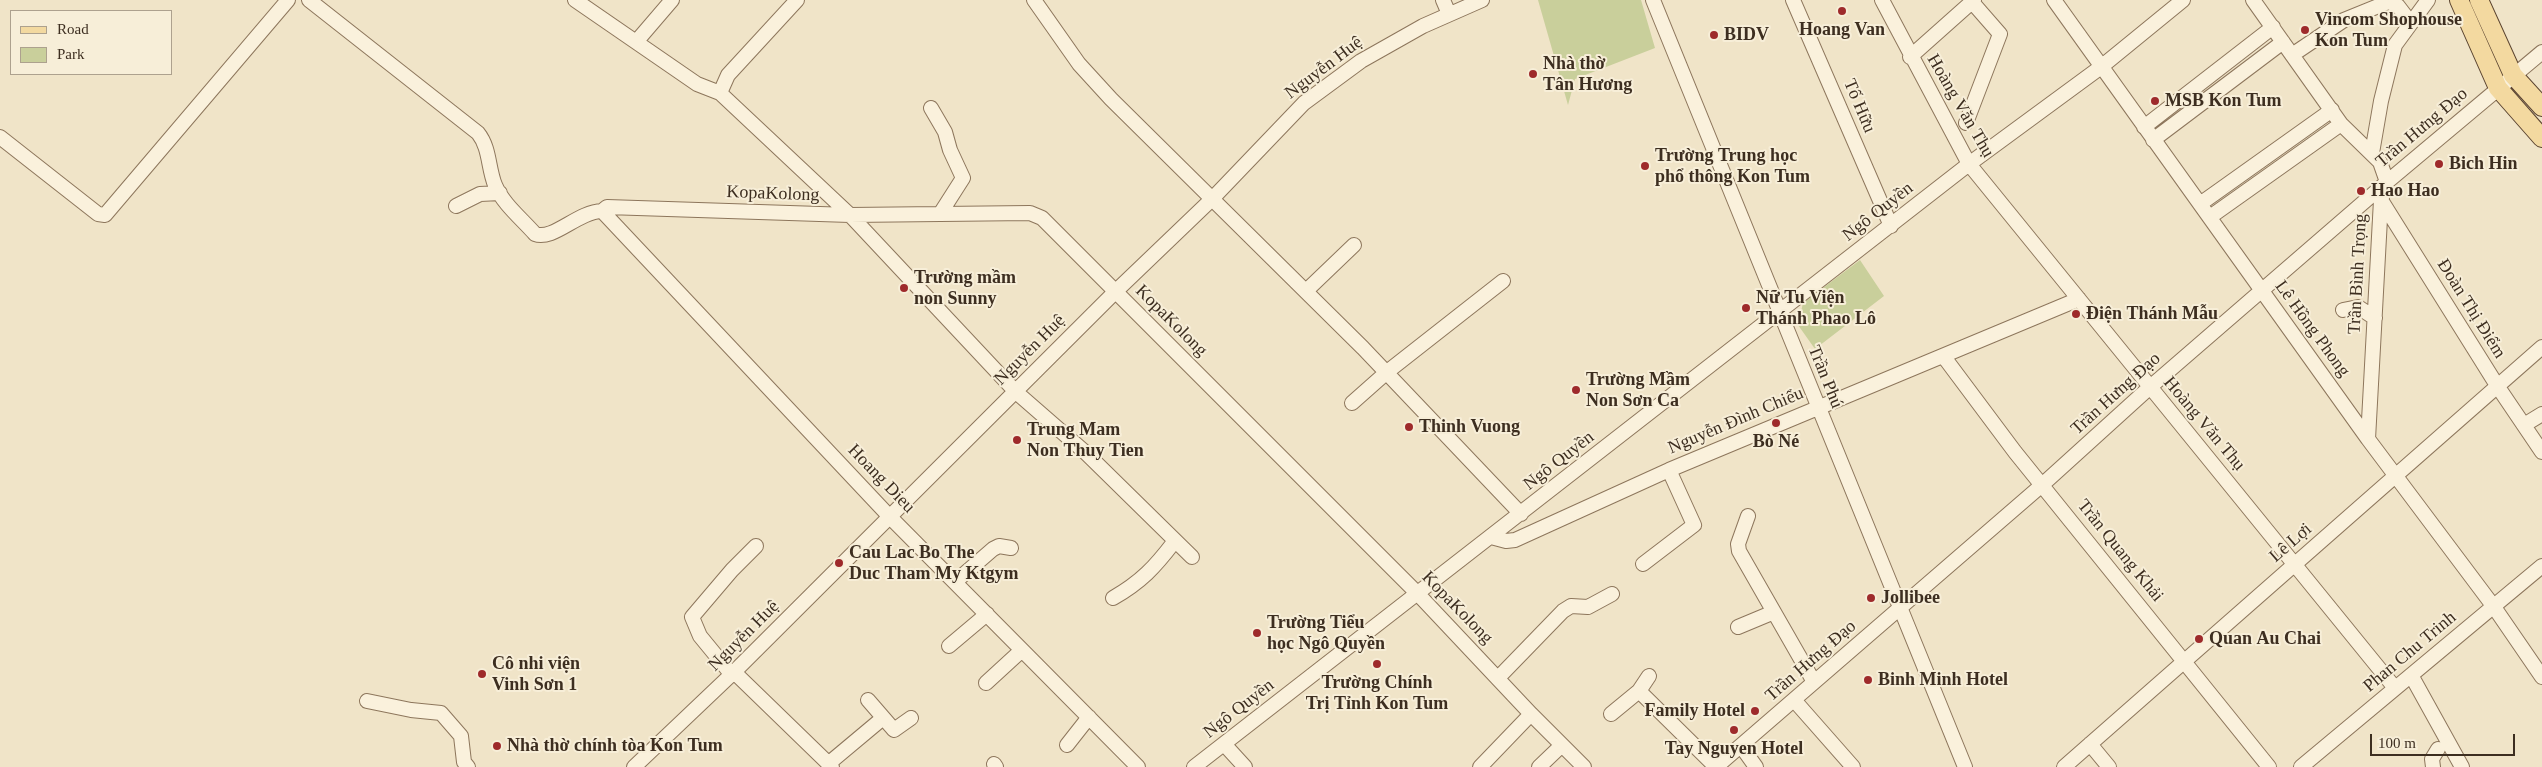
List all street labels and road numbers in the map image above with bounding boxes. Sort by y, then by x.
street label: Nguyễn Huệ [1281,32,1367,104]
street label: Hoàng Văn Thụ [1922,50,1998,162]
street label: Tố Hữu [1838,76,1880,136]
street label: Trần Hưng Đạo [2372,83,2472,173]
street label: Ngô Quyền [1838,178,1918,246]
street label: KopaKolong [726,182,820,206]
street label: Trần Bình Trọng [2344,213,2372,335]
street label: Đoàn Thị Điểm [2432,255,2510,363]
street label: Lê Hồng Phong [2270,277,2354,381]
street label: KopaKolong [1130,280,1212,362]
street label: Nguyễn Huệ [990,310,1070,390]
street label: Trần Phú [1803,342,1847,412]
street label: Trần Hưng Đạo [2067,348,2165,440]
street label: Hoàng Văn Thụ [2158,373,2250,475]
street label: Nguyễn Đình Chiểu [1665,383,1807,459]
street label: Ngô Quyền [1519,427,1599,495]
street label: Hoang Dieu [843,440,919,518]
street label: Trần Quang Khải [2072,496,2168,606]
street label: Lê Lợi [2265,519,2317,567]
street label: KopaKolong [1417,567,1497,649]
street label: Nguyễn Huệ [704,596,784,676]
street label: Phan Chu Trinh [2359,607,2461,697]
street label: Trần Hưng Đạo [1761,616,1861,706]
street label: Ngô Quyền [1199,675,1279,743]

